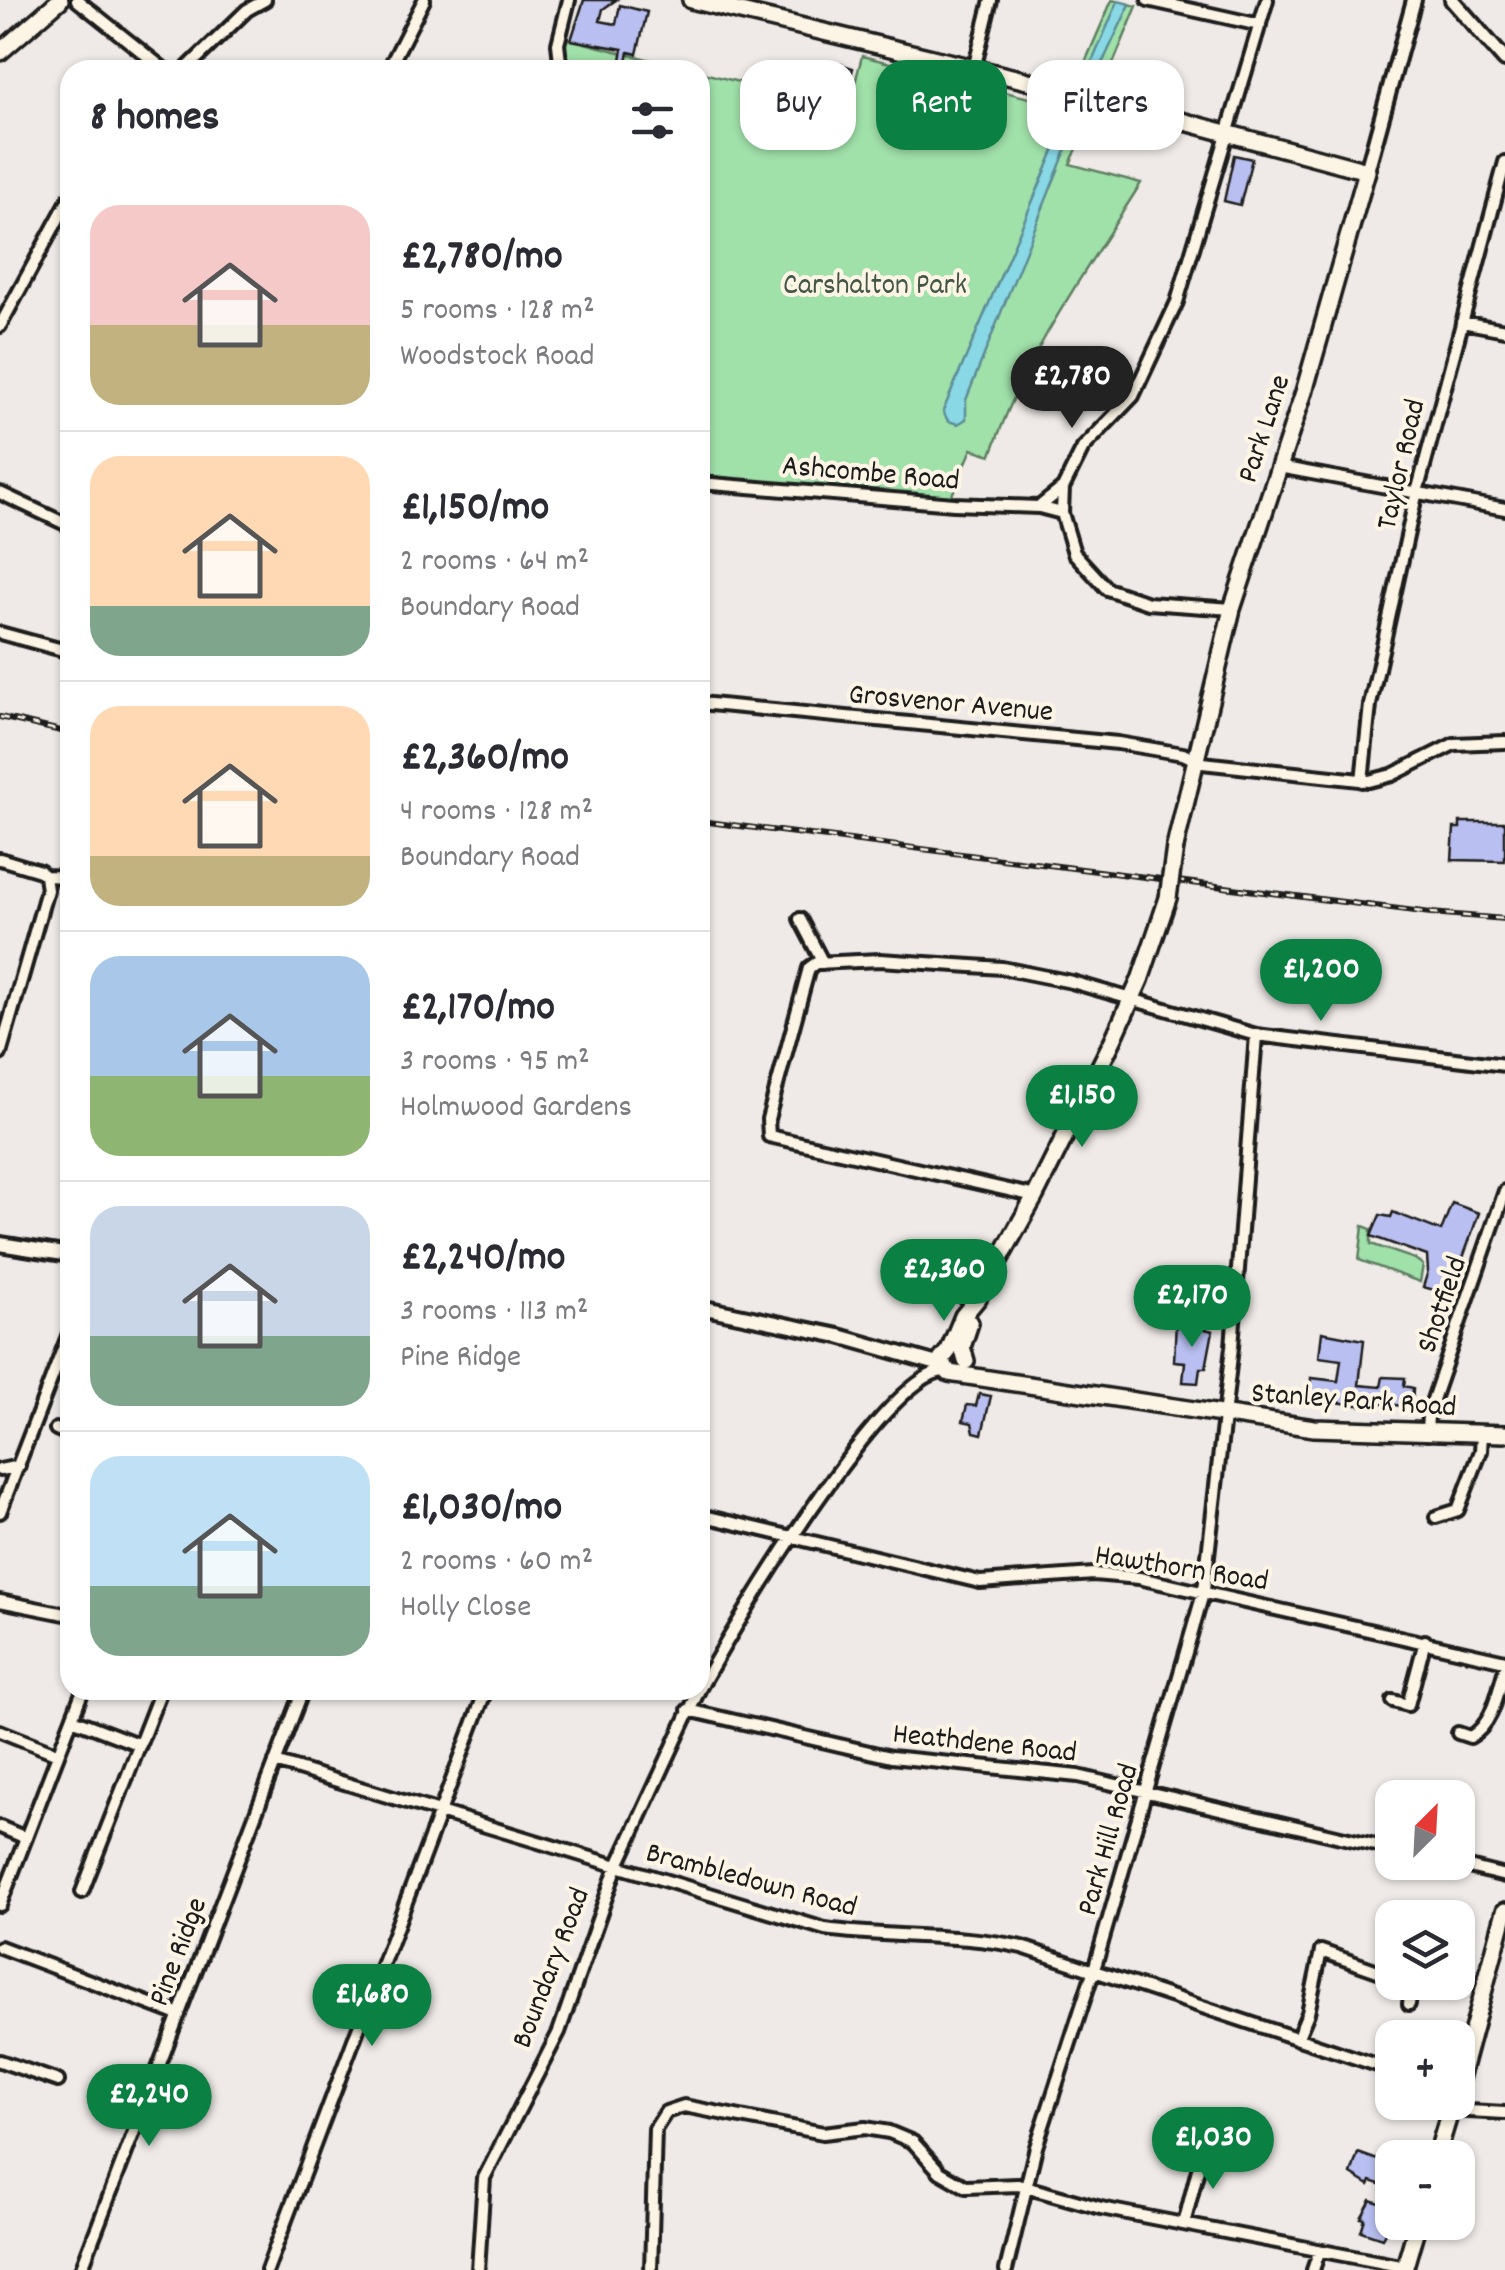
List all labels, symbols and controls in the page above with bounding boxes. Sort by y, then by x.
chip: Buy [740,60,856,150]
chip: Rent [876,60,1007,150]
chip: Filters [1027,60,1184,150]
text: 8 homes [90,90,219,150]
icon: filters [625,93,680,148]
text: £2,780/mo [400,229,563,289]
icon: home [170,245,290,365]
park label: Carshalton Park [783,266,967,309]
text: 5 rooms · 128 m² [400,289,595,335]
text: Woodstock Road [400,335,595,381]
pin: £2,780 [991,346,1153,431]
text: £2,780 [1033,355,1111,401]
street label: Park Lane [1229,370,1304,489]
street label: Taylor Road [1367,395,1439,535]
street label: Ashcombe Road [780,446,961,505]
text: £1,150/mo [400,480,549,540]
icon: home [170,496,290,616]
text: 2 rooms · 64 m² [400,540,589,586]
text: Boundary Road [400,586,580,632]
street label: Grosvenor Avenue [846,675,1055,736]
text: £2,360/mo [400,730,569,790]
icon: home [170,746,290,866]
text: 4 rooms · 128 m² [400,790,593,836]
text: Boundary Road [400,836,580,882]
pin: £1,200 [1240,939,1402,1024]
text: £1,200 [1282,948,1360,994]
text: £2,170/mo [400,980,555,1040]
icon: home [170,996,290,1116]
text: 3 rooms · 95 m² [400,1040,590,1086]
pin: £1,150 [1001,1065,1163,1150]
text: £1,150 [1048,1074,1116,1120]
text: Holmwood Gardens [400,1086,632,1132]
text: £2,240/mo [400,1230,566,1290]
pin: £2,360 [863,1239,1025,1324]
icon: home [170,1246,290,1366]
text: £2,360 [902,1248,986,1294]
street label: Shotfield [1408,1251,1481,1360]
pin: £2,170 [1111,1265,1273,1350]
text: £2,170 [1156,1274,1228,1320]
text: 3 rooms · 113 m² [400,1290,589,1336]
text: Pine Ridge [400,1336,521,1382]
street label: Stanley Park Road [1250,1374,1458,1431]
text: £1,030/mo [400,1480,562,1540]
icon: home [170,1496,290,1616]
street label: Hawthorn Road [1092,1536,1271,1605]
text: 2 rooms · 60 m² [400,1540,593,1586]
text: Holly Close [400,1586,531,1632]
street label: Heathdene Road [890,1714,1079,1777]
street label: Park Hill Road [1068,1759,1153,1921]
north arrow [1375,1780,1475,1880]
map controls [1375,1780,1475,2240]
street label: Brambledown Road [640,1834,861,1931]
street label: Boundary Road [503,1882,604,2055]
street label: Pine Ridge [140,1892,221,2013]
button: layers [1375,1900,1475,2000]
pin: £1,680 [291,1964,453,2049]
text: £1,680 [334,1973,410,2019]
button: + [1375,2020,1475,2120]
pin: £2,240 [68,2064,230,2149]
text: £2,240 [109,2073,189,2119]
pin: £1,030 [1132,2107,1294,2192]
text: £1,030 [1174,2116,1252,2162]
button: − [1375,2140,1475,2240]

